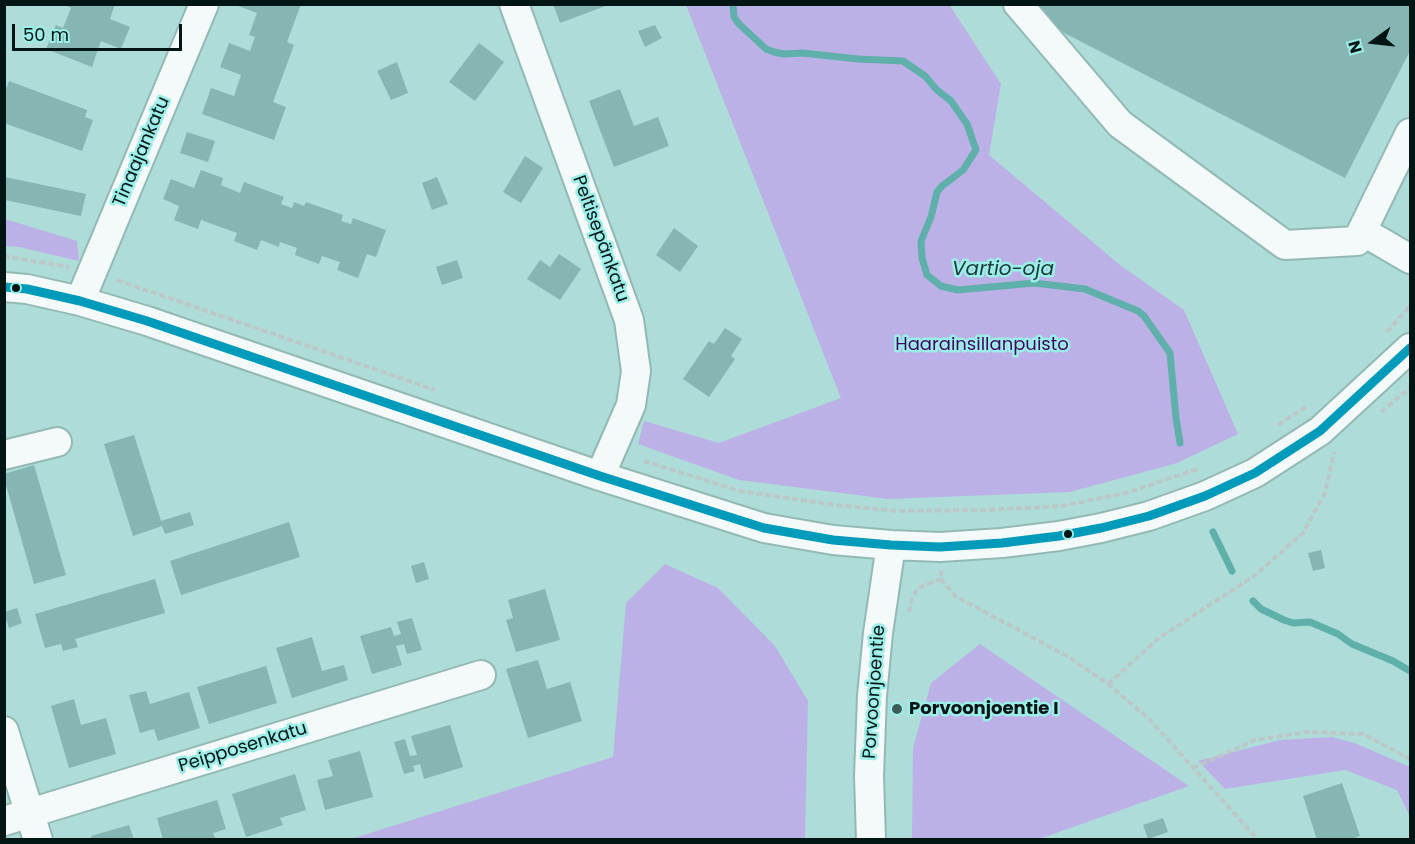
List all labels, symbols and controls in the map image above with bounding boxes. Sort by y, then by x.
scale bar [15,12,184,50]
north arrow [1343,12,1403,72]
text: 50 m [23,22,69,47]
text: N [1342,38,1368,56]
street label: Tinaajankatu [109,94,175,210]
street label: Peltisepänkatu [567,173,633,305]
water label: Vartio-oja [952,258,1054,282]
unlabelled marker [10,282,22,294]
park label: Haarainsillanpuisto [895,334,1069,356]
unlabelled marker [1062,528,1074,540]
street label: Porvoonjoentie [860,624,890,760]
place label: Porvoonjoentie I [909,698,1059,720]
marker: Porvoonjoentie I [890,702,904,716]
street label: Peipposenkatu [176,718,310,778]

